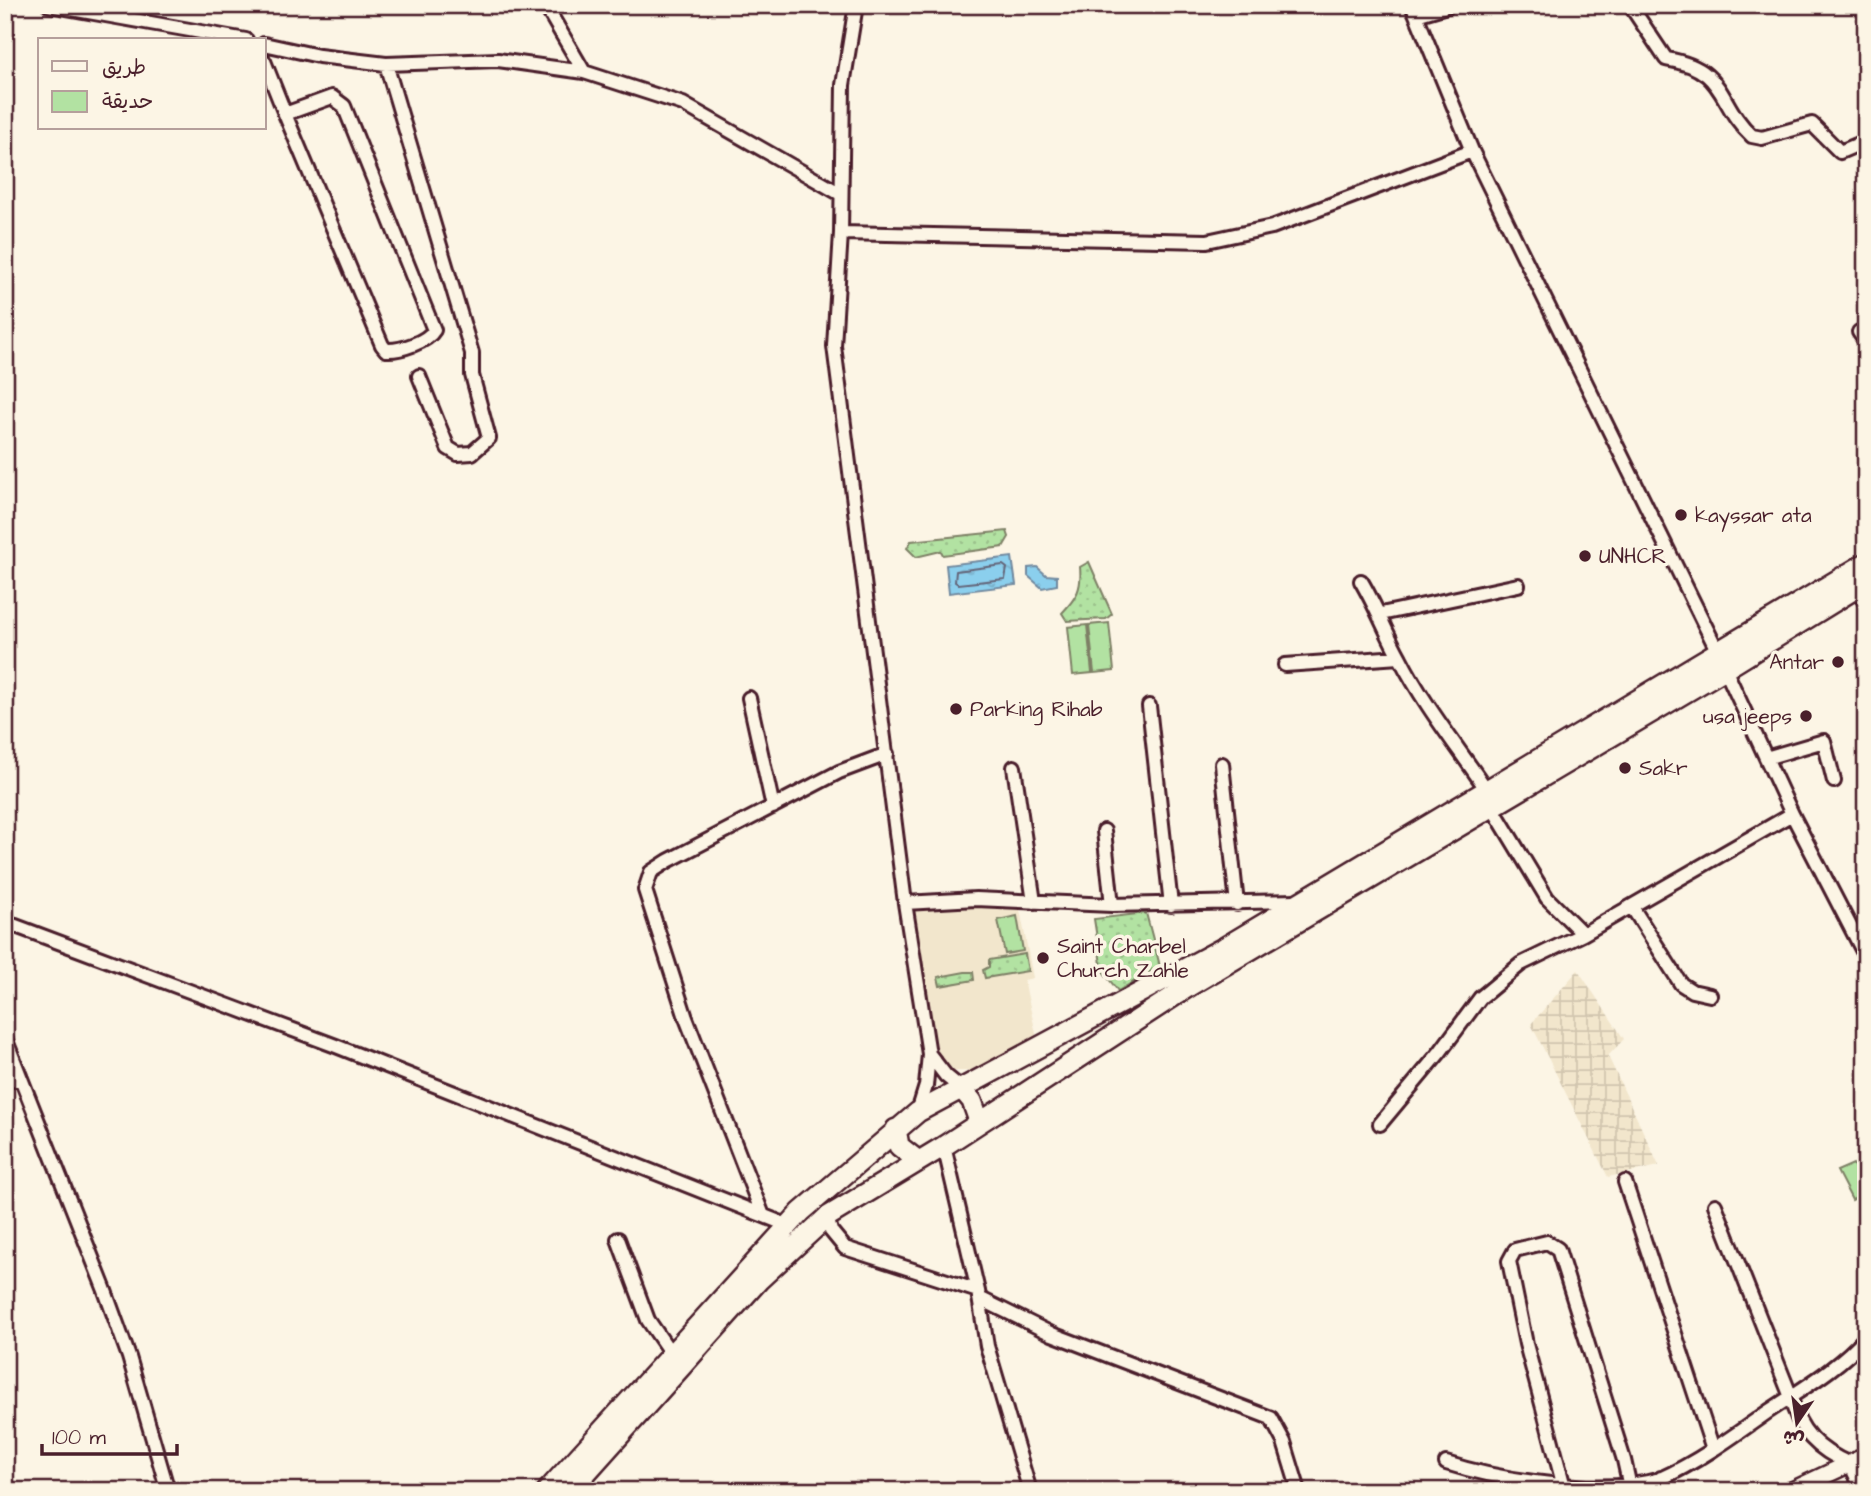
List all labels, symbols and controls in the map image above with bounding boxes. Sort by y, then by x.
legend [38,38,266,130]
text: طريق [102,53,146,82]
text: حديقة [102,87,153,116]
place label: kayssar ata [1695,501,1812,532]
marker: kayssar ata [1673,507,1689,523]
place label: UNHCR [1599,542,1667,571]
marker: UNHCR [1577,548,1593,564]
place label: Antar [1769,648,1824,677]
marker: Antar [1830,654,1846,670]
place label: Parking Rihab [970,695,1103,726]
marker: Parking Rihab [948,701,964,717]
place label: usa jeeps [1703,702,1792,732]
marker: usa jeeps [1798,708,1814,724]
place label: Sakr [1639,754,1688,783]
marker: Sakr [1617,760,1633,776]
place label: Saint Charbel Church Zahle [1057,932,1189,985]
marker: Saint Charbel Church Zahle [1035,950,1051,966]
north arrow [1762,1388,1832,1458]
scale bar [42,1412,177,1456]
text: 100 m [52,1423,107,1452]
text: ش [1780,1423,1807,1454]

